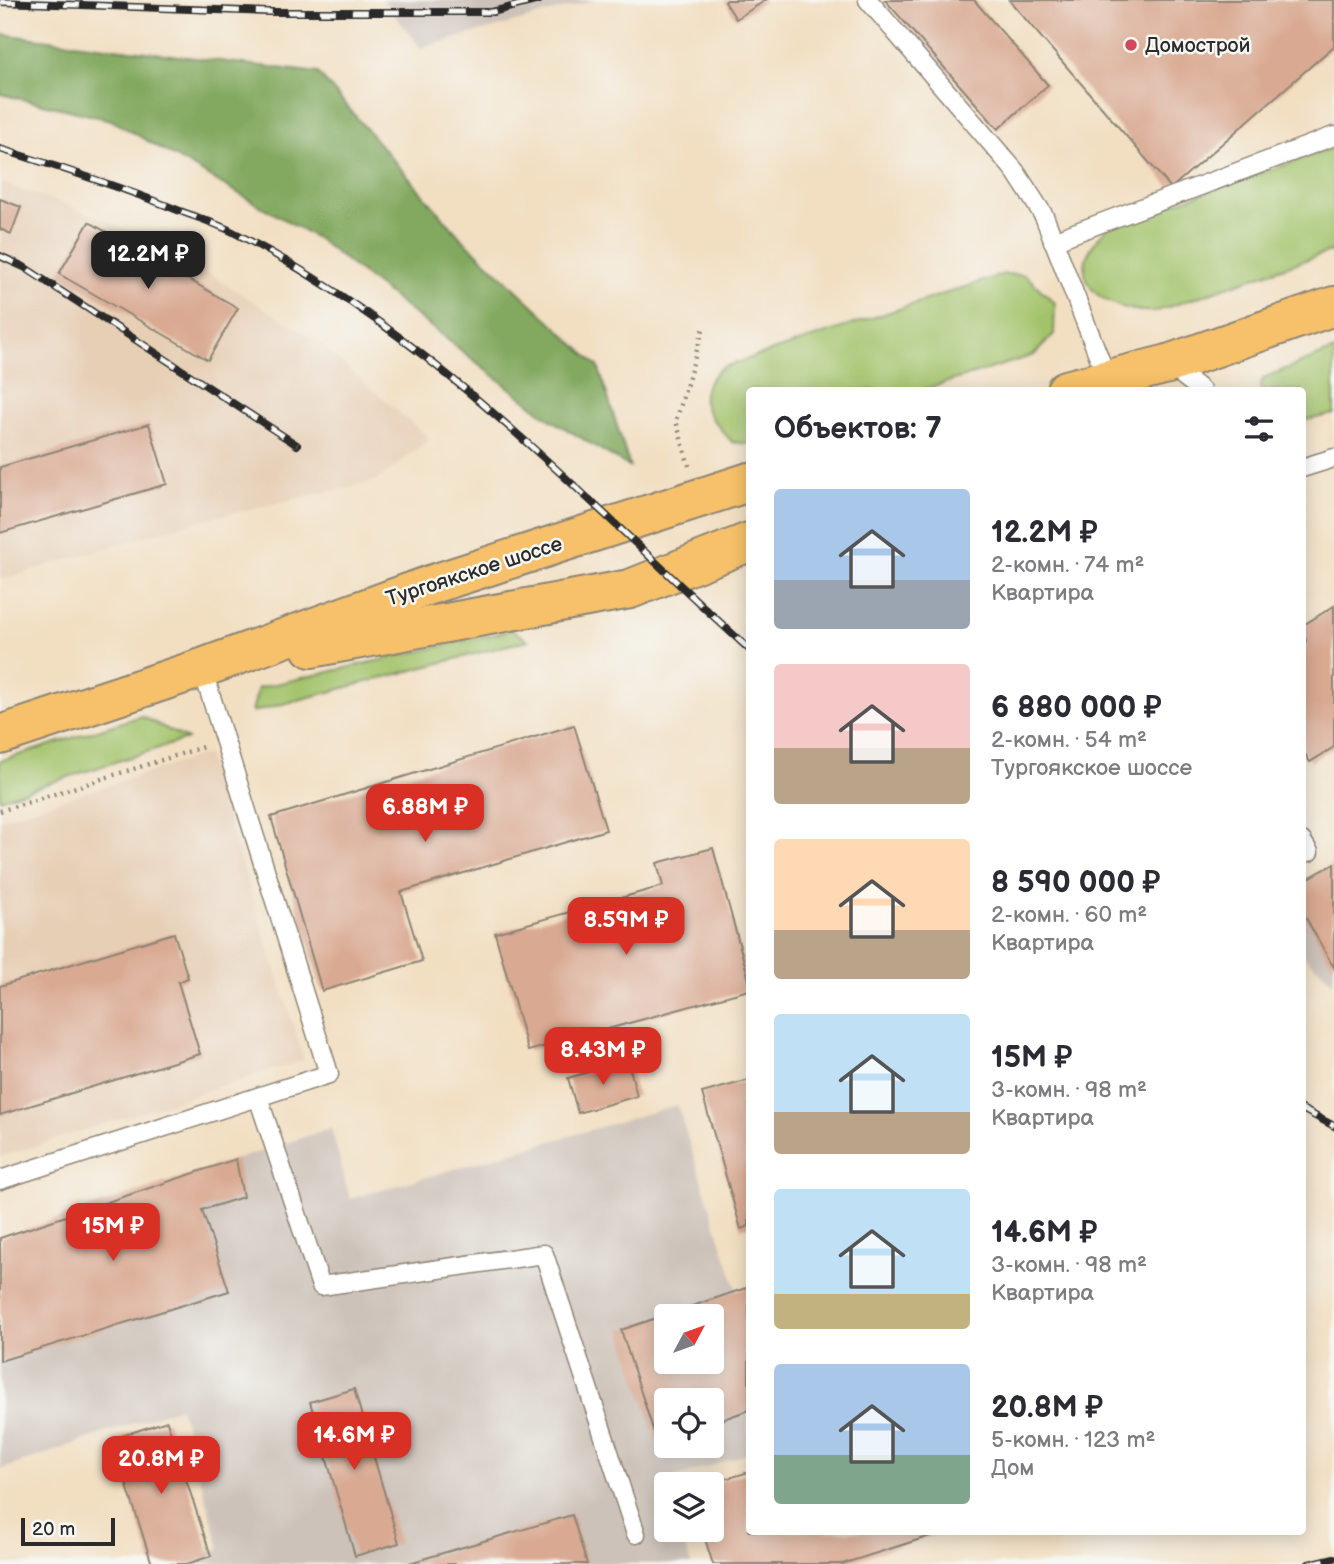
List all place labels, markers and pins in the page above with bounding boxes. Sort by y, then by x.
place label: Домострой [1145,33,1251,58]
marker: Домострой [1123,37,1139,53]
pin: 12.2M ₽ [83,232,213,291]
pin: 6.88M ₽ [360,784,490,844]
pin: 8.59M ₽ [561,898,691,957]
pin: 8.43M ₽ [538,1028,668,1087]
pin: 15M ₽ [64,1204,162,1263]
pin: 14.6M ₽ [289,1412,419,1472]
pin: 20.8M ₽ [96,1436,226,1496]

